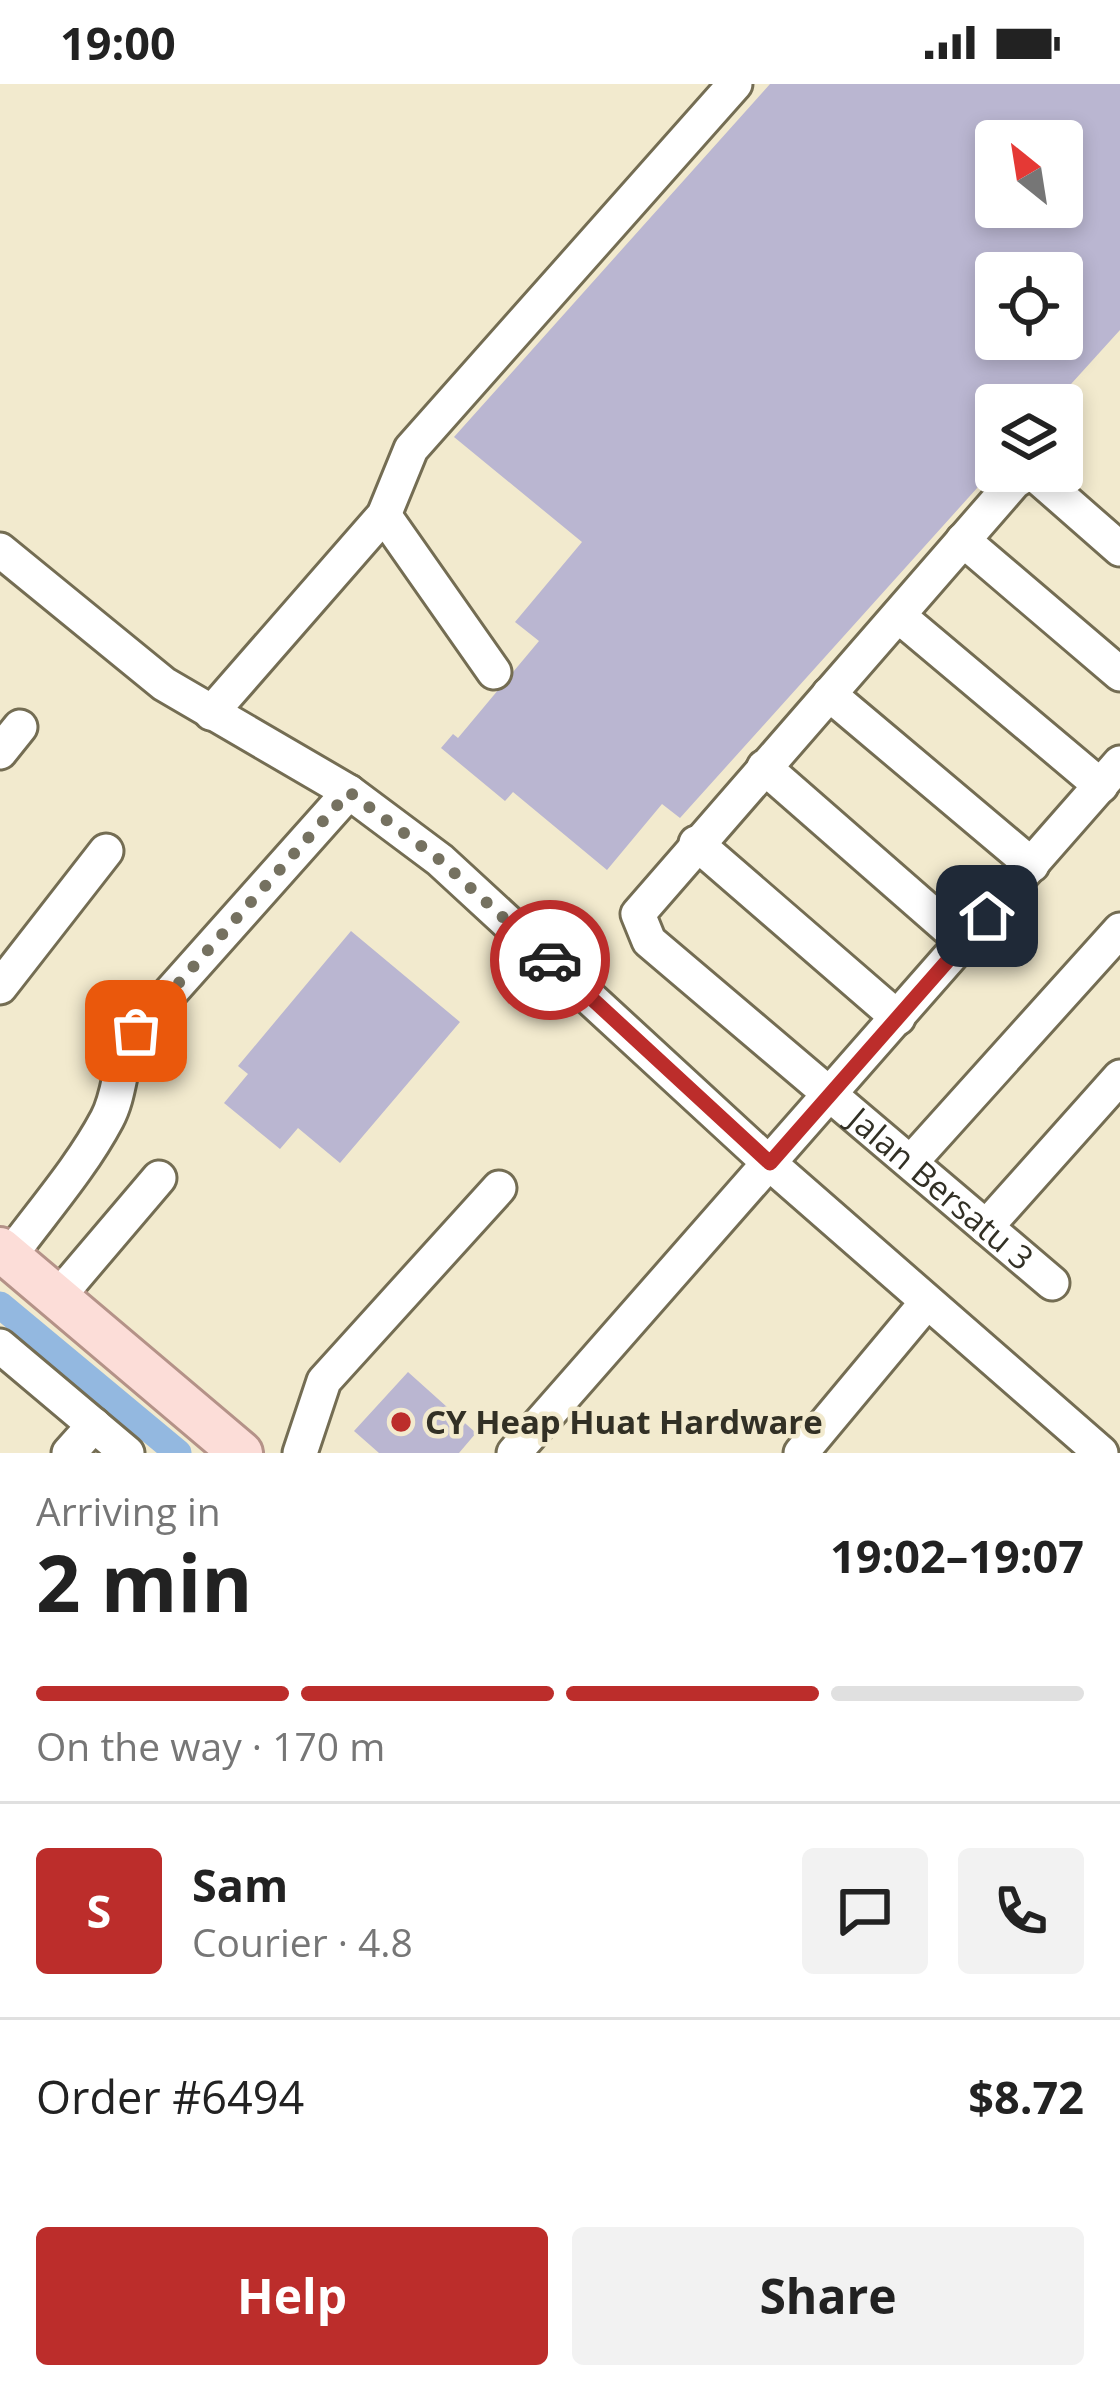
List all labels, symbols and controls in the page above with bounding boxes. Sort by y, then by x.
text: 19:00 [60,12,176,73]
north arrow [975,120,1083,228]
map controls [975,120,1083,492]
button: locate [975,252,1083,360]
button: layers [975,384,1083,492]
pin [936,865,1038,967]
icon: home [954,883,1020,949]
courier [490,900,610,1020]
icon: car [517,927,583,993]
pin [85,980,187,1082]
icon: bag [103,998,169,1064]
street label: Jalan Bersatu 3 [837,1095,1043,1280]
place label: CY Heap Huat Hardware [425,1399,823,1444]
marker: CY Heap Huat Hardware [388,1409,414,1435]
text: Arriving in [36,1484,221,1537]
text: 19:02–19:07 [830,1525,1084,1586]
text: 2 min [36,1529,253,1635]
text: On the way · 170 m [36,1719,385,1772]
button: chat [802,1848,928,1974]
button: phone [958,1848,1084,1974]
text: Sam [192,1854,288,1915]
text: S [87,1880,111,1941]
text: Courier · 4.8 [192,1915,413,1968]
text: Order #6494 [36,2066,304,2127]
text: $8.72 [968,2066,1084,2127]
button: Help [36,2227,548,2365]
button: Share [572,2227,1084,2365]

